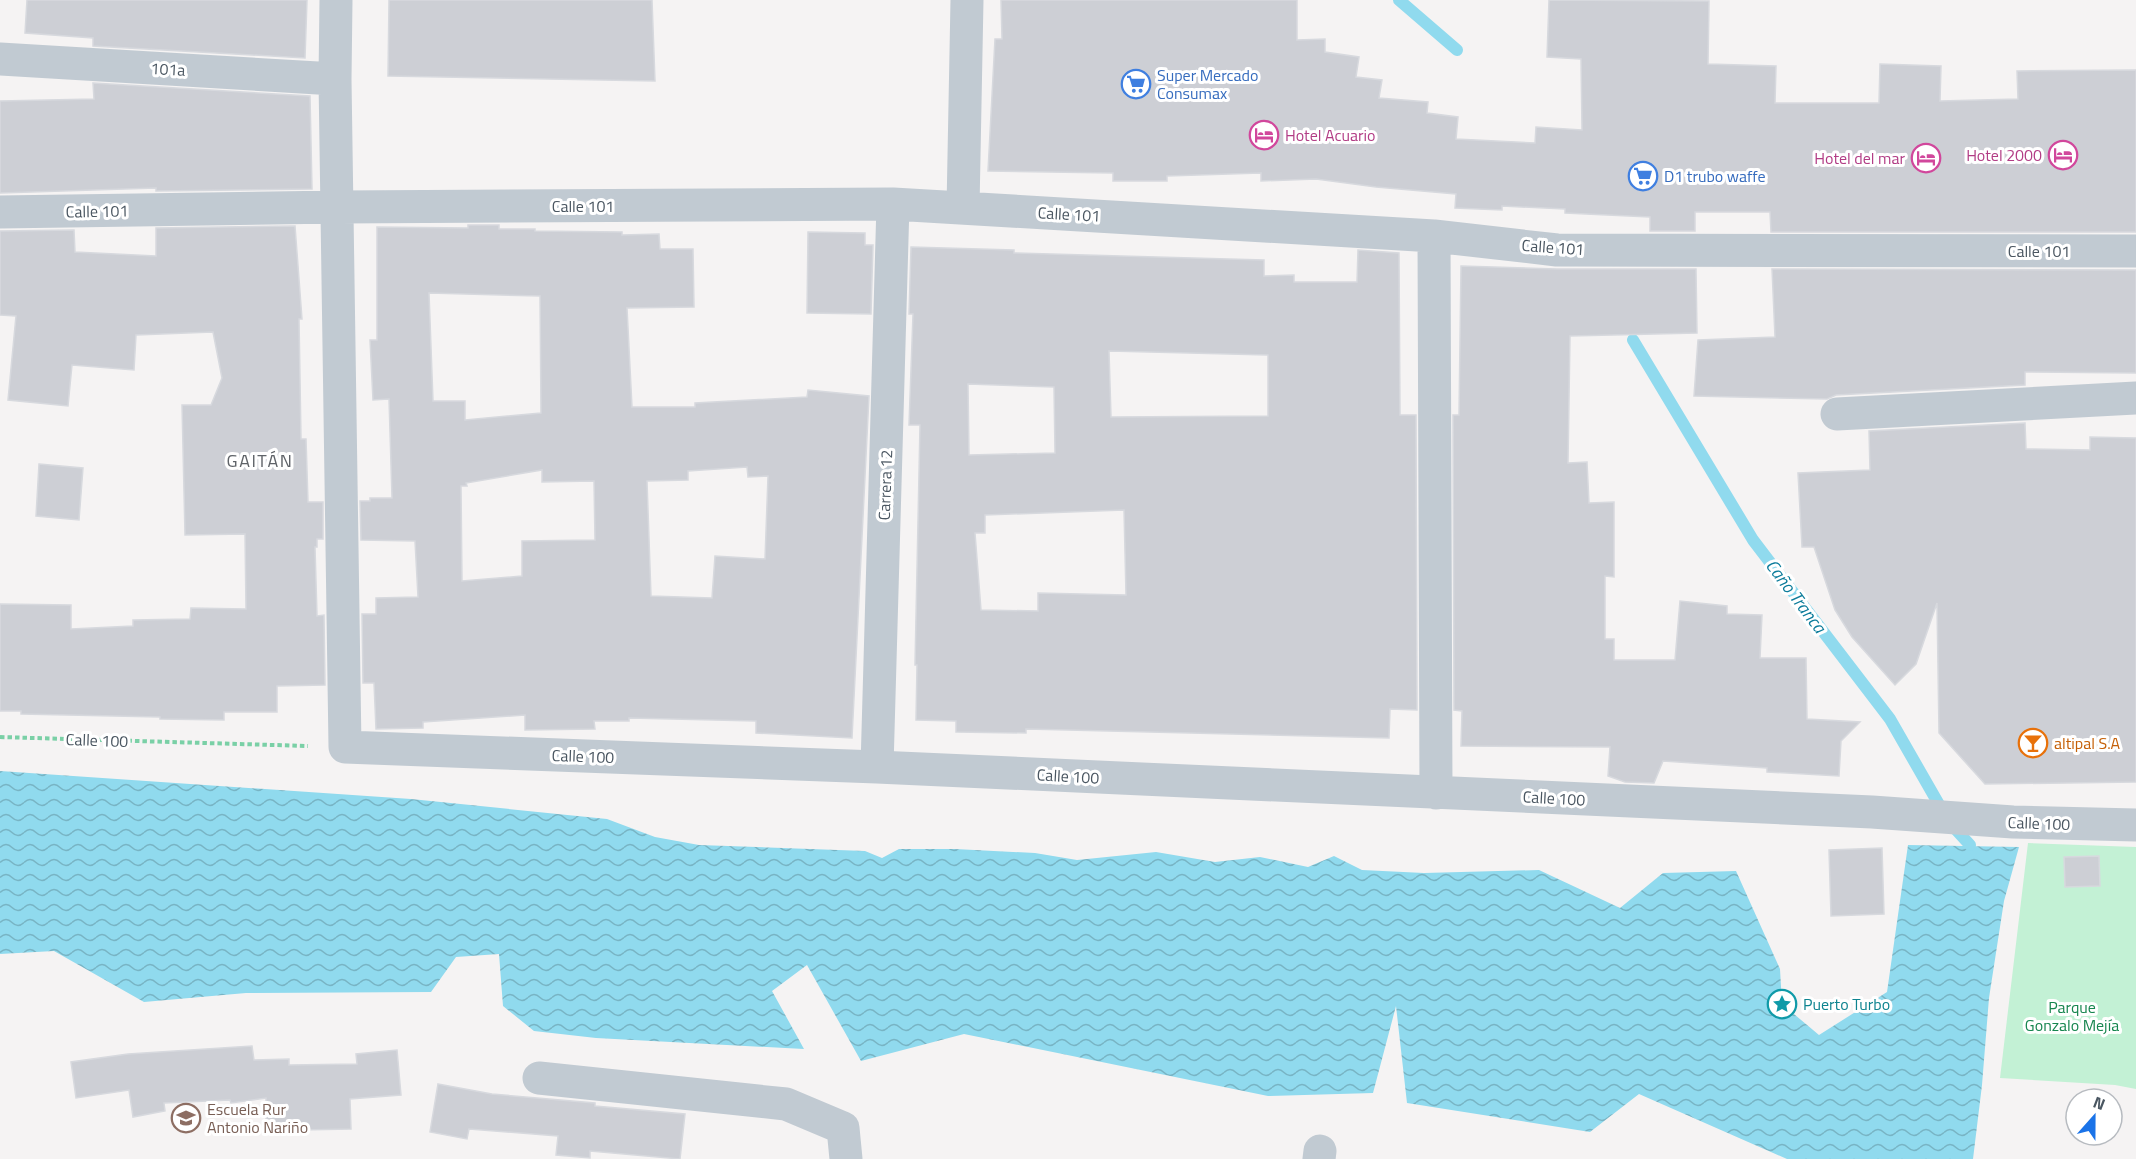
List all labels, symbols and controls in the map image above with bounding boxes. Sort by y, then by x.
street label: 101a [150,56,186,82]
place label: Super Mercado Consumax [1157,63,1258,105]
supermarket icon: Super Mercado Consumax [1120,68,1152,100]
hotel icon: Hotel Acuario [1248,119,1280,151]
place label: Hotel Acuario [1285,123,1375,147]
hotel icon: Hotel 2000 [2047,139,2079,171]
hotel icon: Hotel del mar [1910,142,1942,174]
place label: Hotel 2000 [1966,143,2042,167]
place label: Hotel del mar [1814,146,1905,170]
supermarket icon: D1 trubo waffe [1627,160,1659,192]
place label: D1 trubo waffe [1664,164,1766,188]
street label: Calle 101 [552,194,614,218]
street label: Calle 101 [65,198,129,224]
street label: Calle 101 [1037,200,1101,228]
street label: Calle 101 [1521,233,1585,261]
street label: Calle 101 [2008,239,2070,263]
district label: GAITÁN [227,447,293,474]
street label: Carrera 12 [872,449,898,521]
water label: Caño Tranca [1759,553,1833,639]
street label: Calle 100 [65,727,129,753]
bar icon: altipal S.A [2017,727,2049,759]
place label: altipal S.A [2054,731,2121,755]
street label: Calle 100 [551,743,615,769]
street label: Calle 100 [1036,762,1100,790]
street label: Calle 100 [1522,784,1586,812]
street label: Calle 100 [2007,810,2071,836]
place icon: Puerto Turbo [1766,988,1798,1020]
place label: Puerto Turbo [1803,992,1890,1016]
park label: Parque Gonzalo Mejía [2025,995,2119,1037]
north arrow [2064,1087,2124,1147]
text: N [2090,1090,2109,1116]
place label: Escuela Rur Antonio Nariño [207,1097,308,1139]
school or university icon: Escuela Rur Antonio Nariño [170,1102,202,1134]

